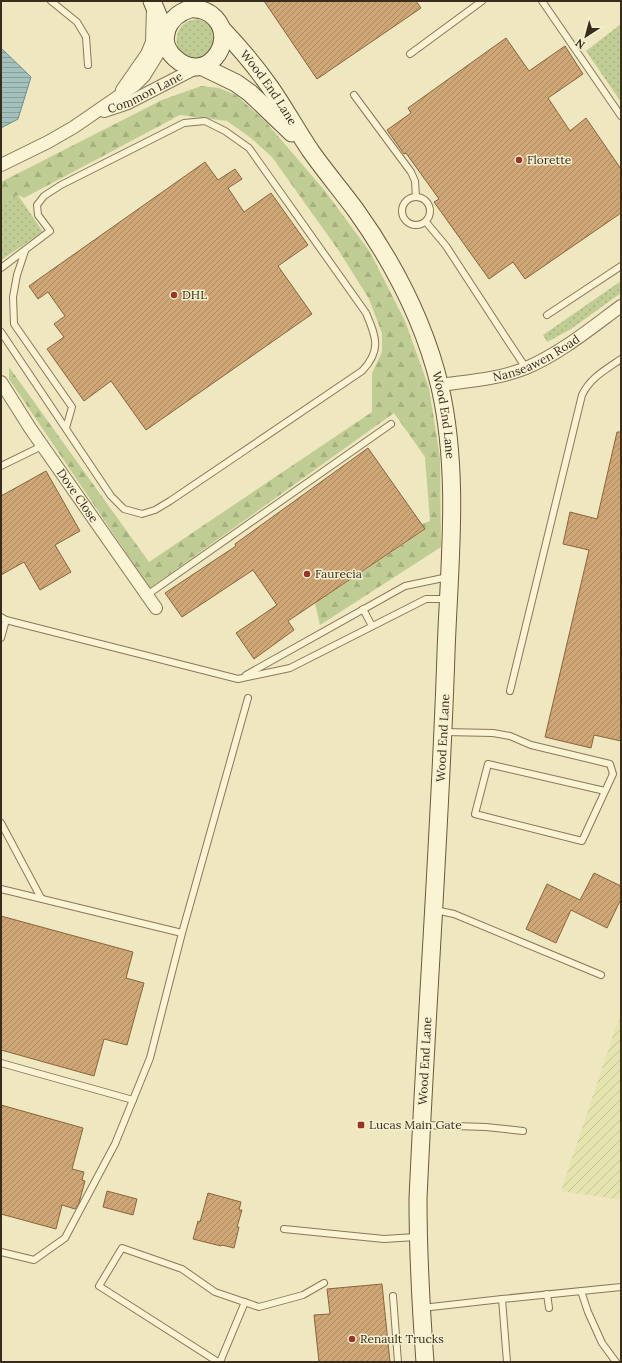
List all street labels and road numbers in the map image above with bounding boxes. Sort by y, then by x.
street label: Wood End Lane [237,47,301,128]
street label: Common Lane [105,68,185,116]
street label: Nanseawen Road [491,331,582,384]
street label: Wood End Lane [429,370,458,460]
street label: Dove Close [54,466,102,526]
street label: Wood End Lane [433,693,452,782]
street label: Wood End Lane [415,1016,434,1105]

